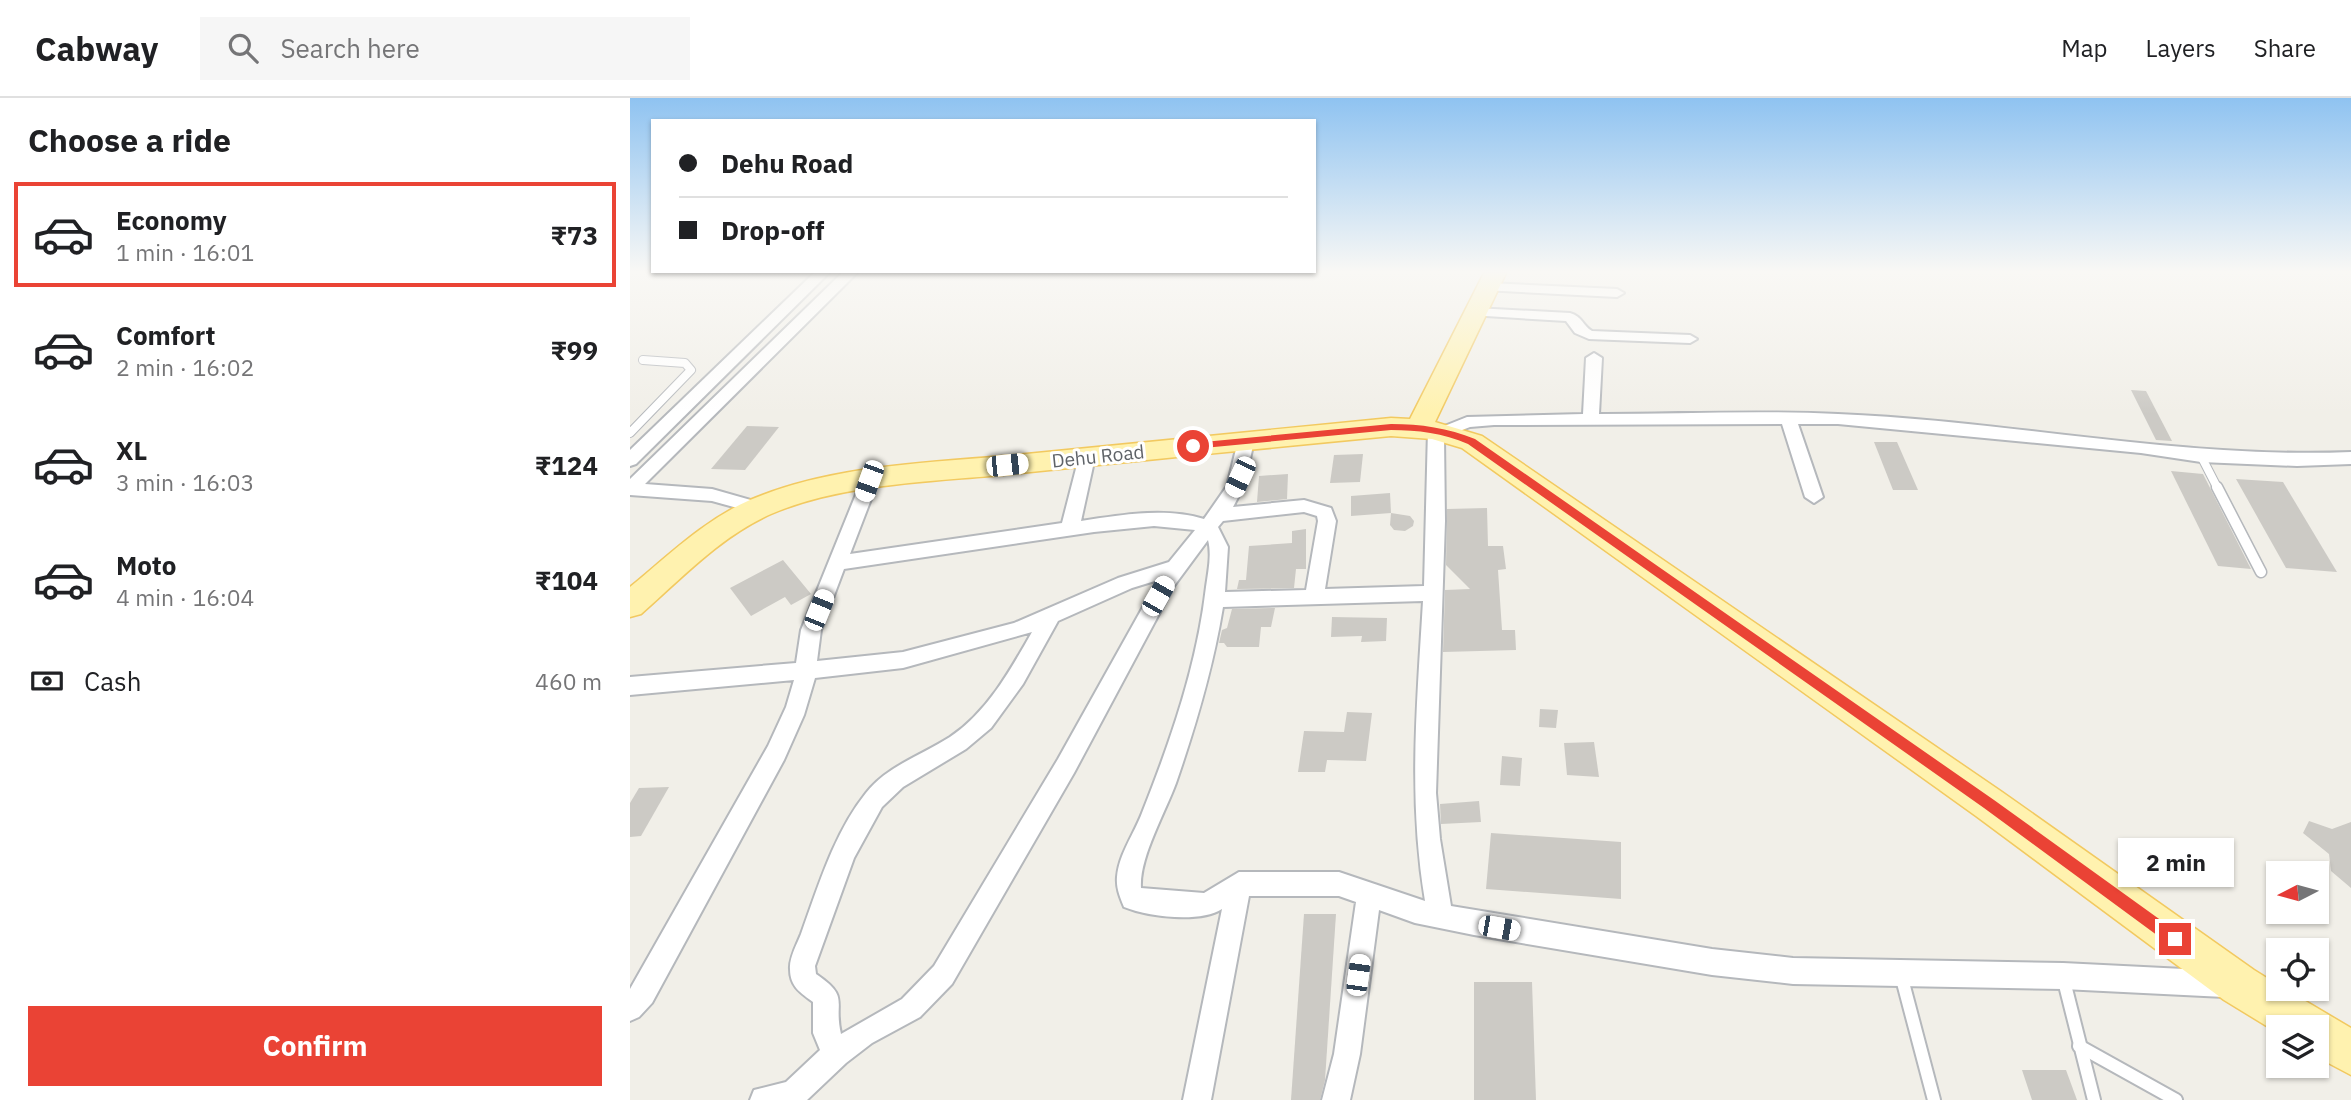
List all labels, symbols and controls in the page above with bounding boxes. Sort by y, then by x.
search box [200,17,690,80]
text: Cabway [35,27,158,70]
icon: search [224,29,262,67]
text: Search here [280,31,420,65]
text: Map [2061,32,2108,64]
text: Layers [2146,32,2216,64]
text: Share [2254,32,2316,64]
text: Choose a ride [28,119,231,161]
text: Dehu Road [721,146,853,180]
icon: car [32,203,95,266]
text: Economy [116,203,227,237]
text: Drop-off [721,213,824,247]
text: ₹73 [550,218,598,252]
text: 1 min · 16:01 [116,237,254,267]
icon: car [32,318,95,381]
text: Comfort [116,318,215,352]
text: ₹99 [550,333,598,367]
text: 2 min · 16:02 [116,352,254,382]
route start [1177,430,1209,462]
icon: car [32,433,95,496]
text: XL [116,433,147,467]
street label: Dehu Road [1051,439,1145,473]
text: ₹124 [535,448,598,482]
car [986,452,1029,478]
car [1222,454,1259,500]
car [852,458,887,504]
text: 3 min · 16:03 [116,467,254,497]
icon: car [32,548,95,611]
text: Moto [116,548,176,582]
text: ₹104 [535,563,598,597]
car [1139,573,1178,619]
text: 4 min · 16:04 [116,582,254,612]
car [802,587,837,633]
icon: cash [28,662,66,700]
text: Cash [84,664,141,698]
text: 460 m [535,666,602,696]
callout: 2 min [2117,838,2233,886]
text: 2 min [2146,847,2206,877]
north arrow [2266,861,2329,924]
map controls [2266,861,2329,1078]
car [1477,914,1522,942]
route end [2159,923,2191,955]
button: locate [2266,938,2329,1001]
car [1345,953,1372,997]
button: Confirm [28,1006,602,1086]
button: layers [2266,1015,2329,1078]

